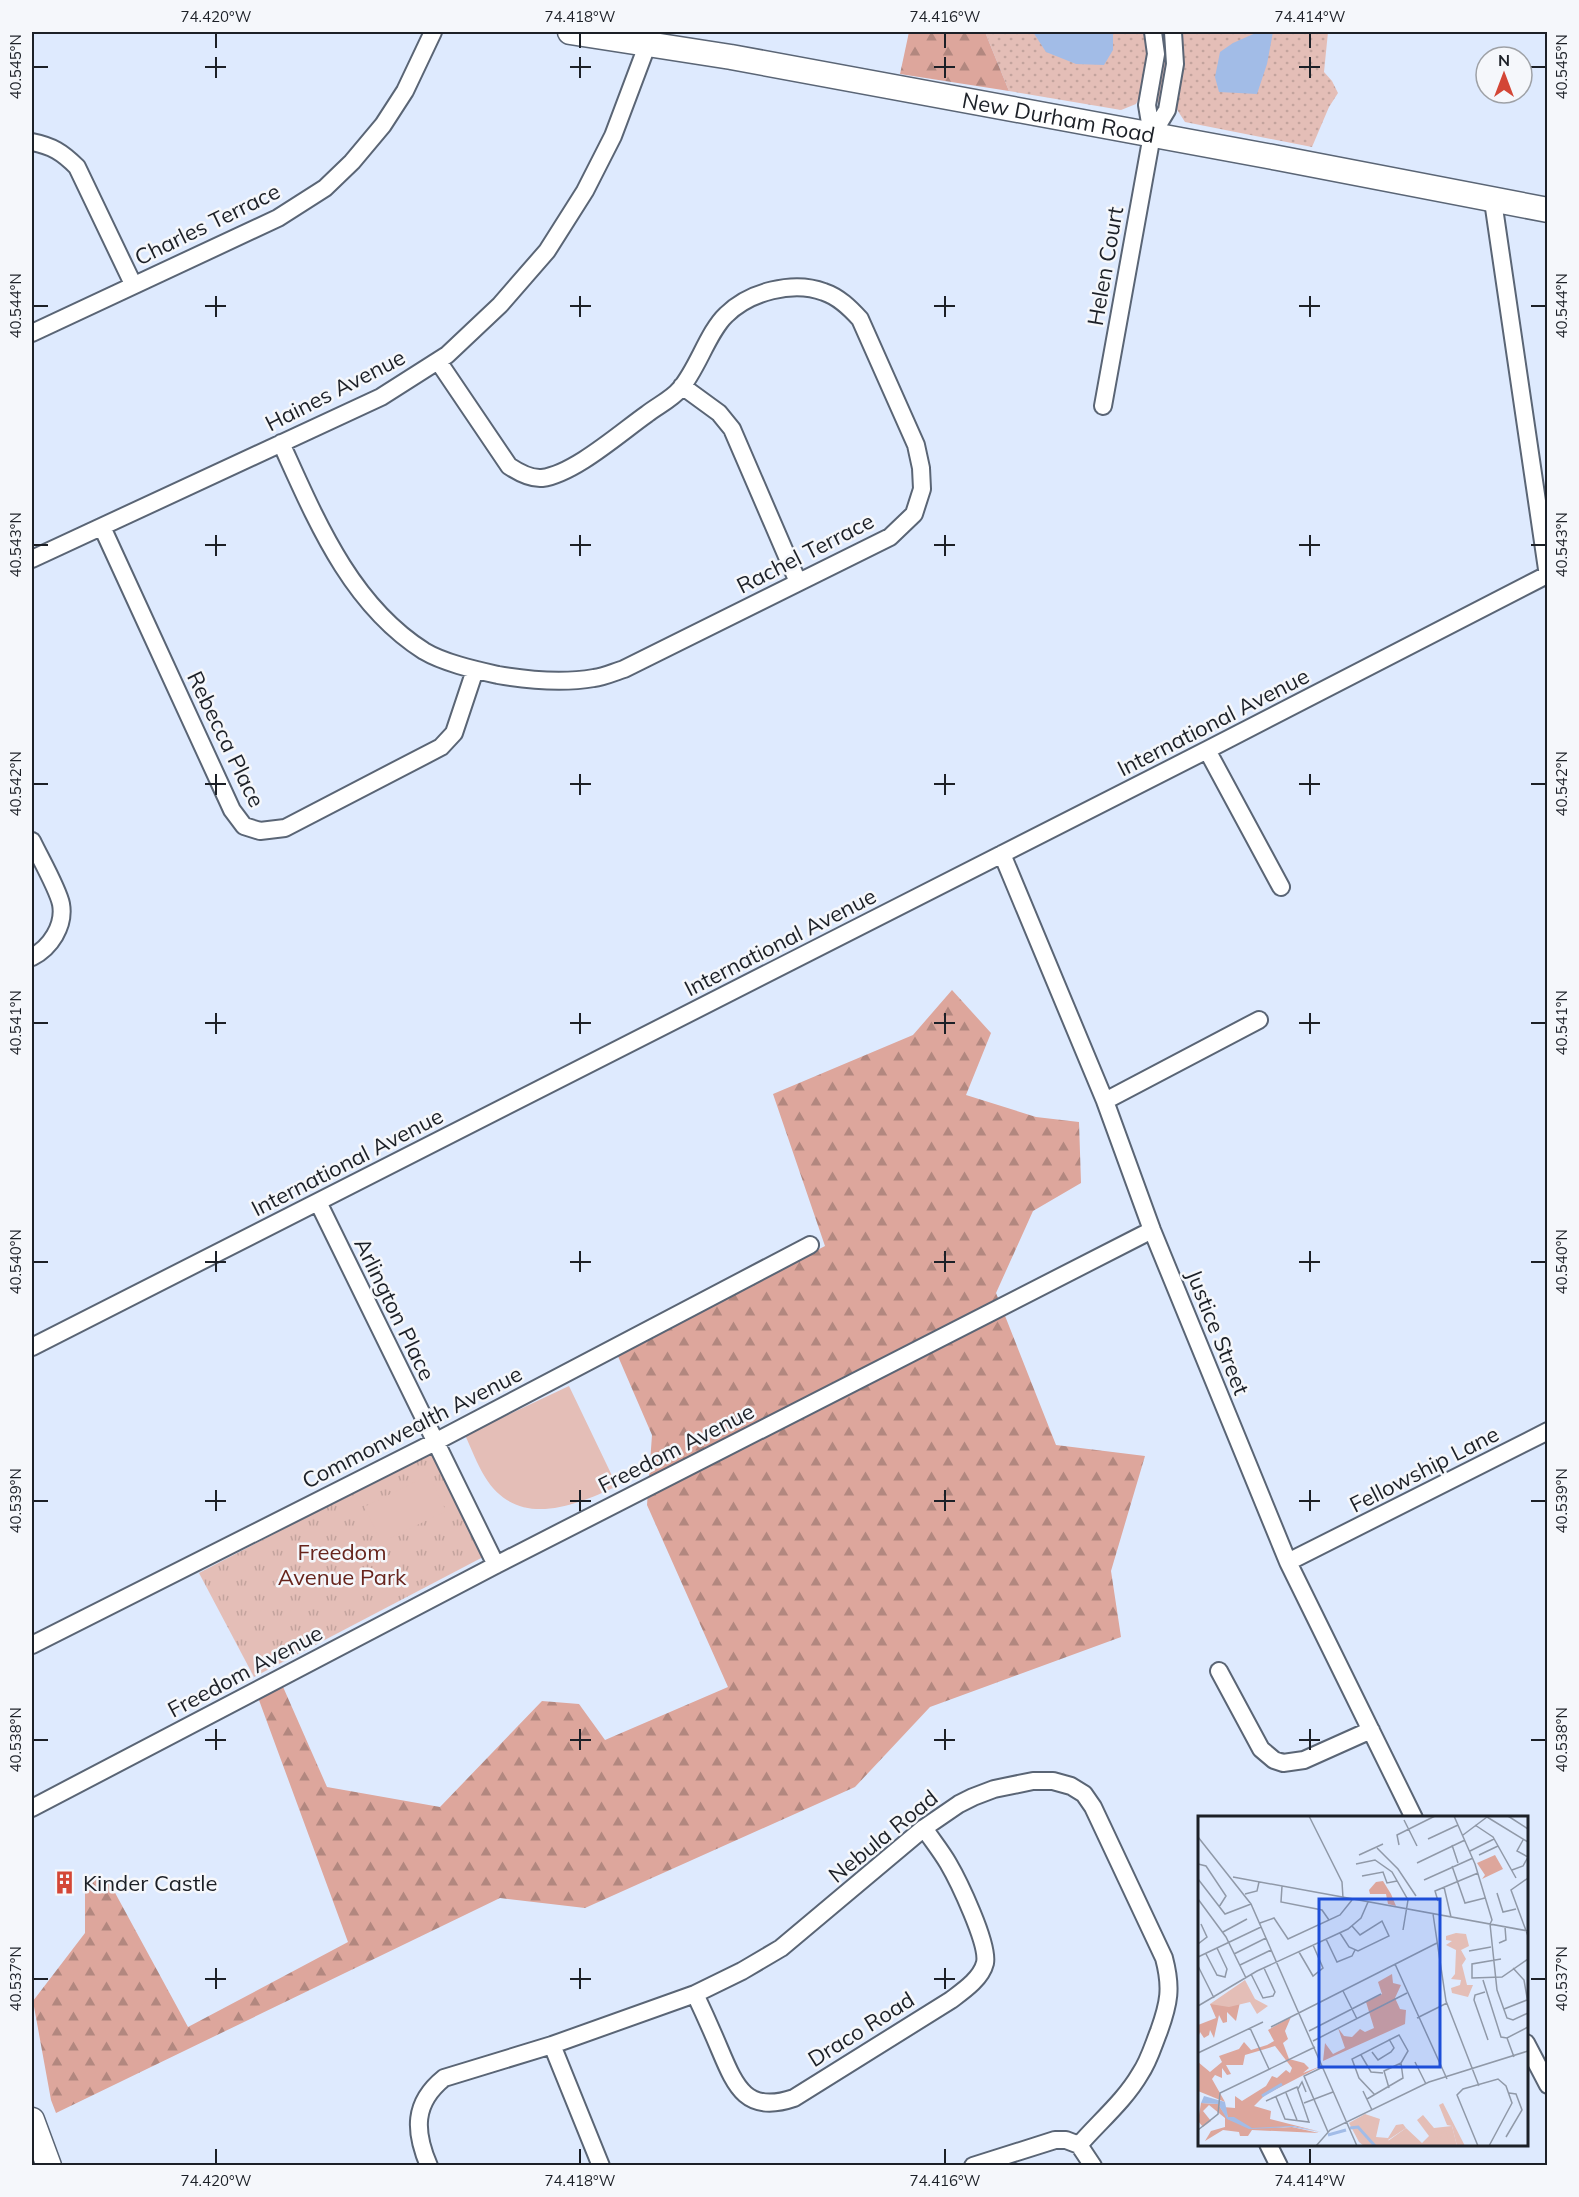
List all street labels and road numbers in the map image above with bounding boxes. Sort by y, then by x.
street label: New Durham Road [960,86,1157,149]
street label: Charles Terrace [130,177,284,271]
street label: Helen Court [1081,204,1129,328]
street label: Haines Avenue [260,343,410,437]
street label: Rachel Terrace [732,506,878,600]
street label: International Avenue [1112,662,1314,782]
street label: Rebecca Place [181,666,271,812]
street label: International Avenue [679,882,881,1002]
street label: International Avenue [246,1102,448,1222]
street label: Arlington Place [348,1233,442,1385]
street label: Justice Street [1180,1265,1256,1399]
street label: Commonwealth Avenue [297,1359,527,1495]
street label: Freedom Avenue [593,1397,759,1499]
street label: Fellowship Lane [1345,1419,1503,1519]
street label: Freedom Avenue [163,1618,327,1724]
street label: Nebula Road [823,1783,943,1889]
street label: Draco Road [803,1985,919,2073]

